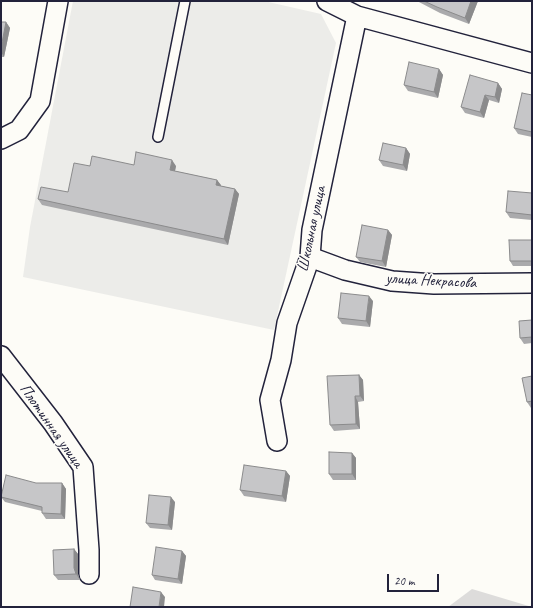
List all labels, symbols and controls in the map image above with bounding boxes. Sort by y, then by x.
street label: Школьная улица [294,184,330,274]
street label: улица Некрасова [385,269,477,293]
street label: Плотинная улица [15,380,87,472]
scale bar [389,566,441,592]
text: 20 m [394,573,414,589]

